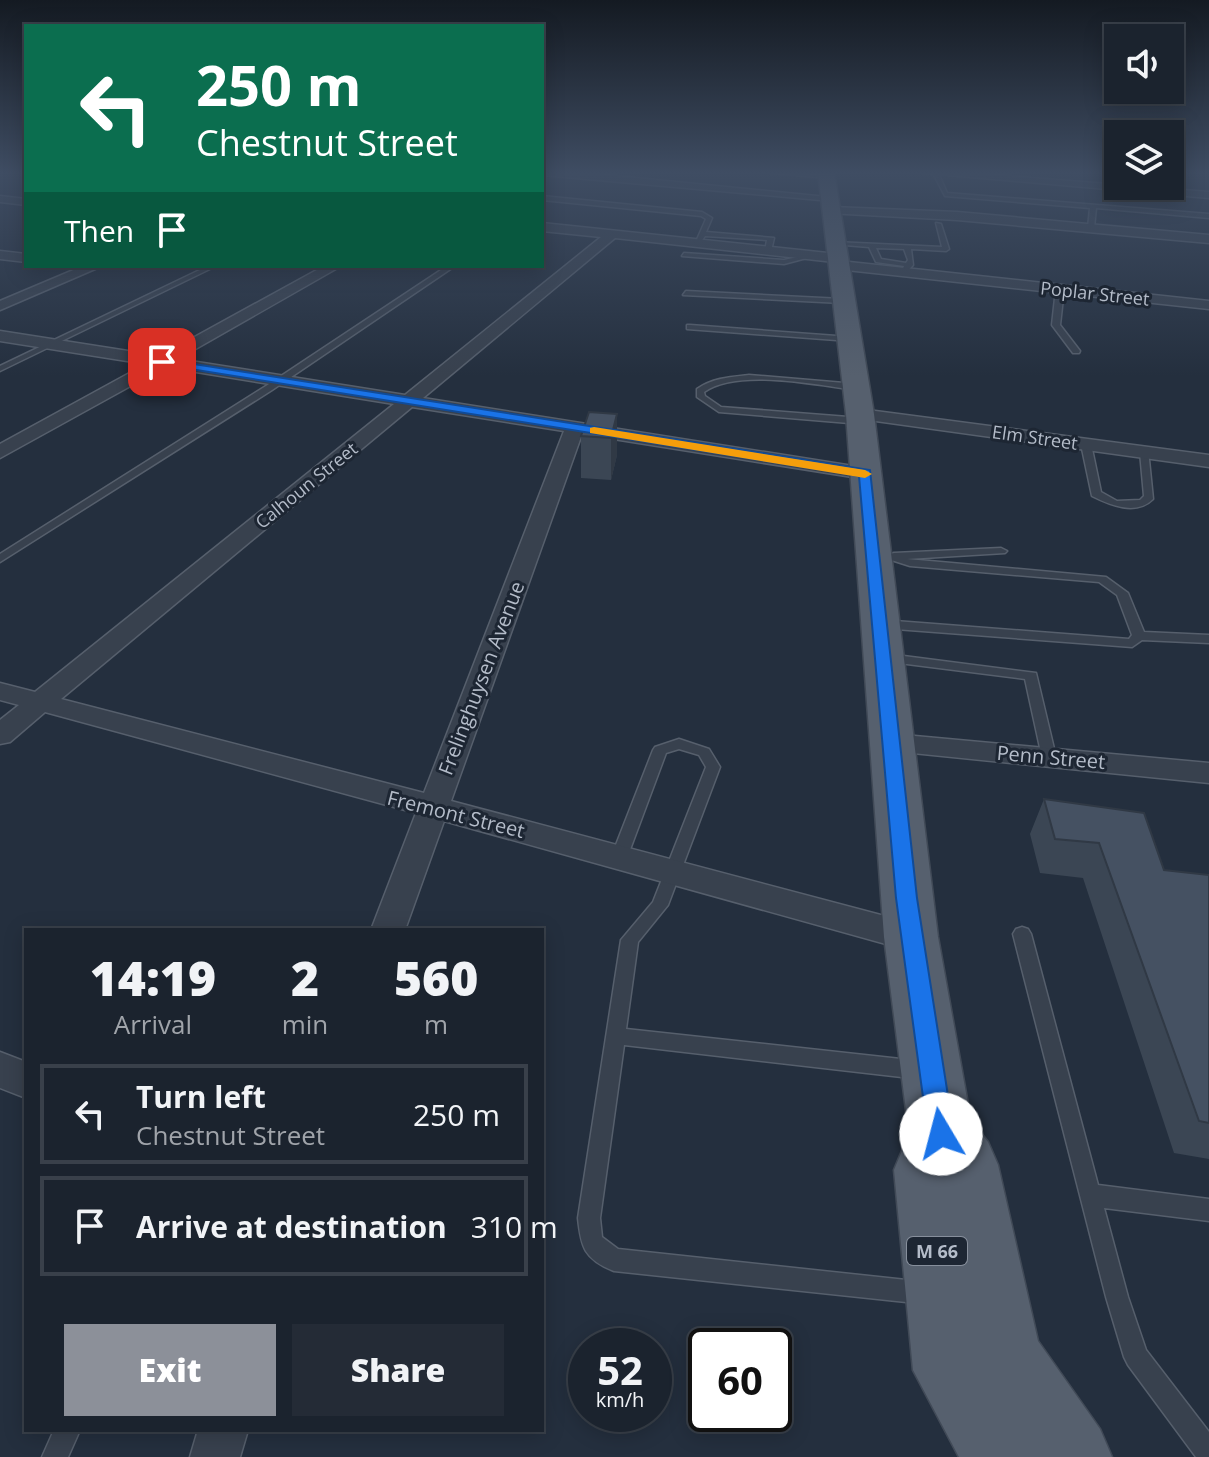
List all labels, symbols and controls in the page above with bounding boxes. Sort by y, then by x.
map controls [1104,24,1184,200]
button: sound [1104,24,1184,104]
text: 250 m [196,46,362,122]
icon: left [64,56,168,160]
text: Chestnut Street [196,118,458,167]
button: layers [1104,120,1184,200]
icon: arrive [150,208,194,252]
text: Then [64,210,134,251]
street label: Poplar Street [1039,275,1151,311]
pin [128,328,196,396]
icon: arrive [140,340,184,384]
street label: Elm Street [991,419,1079,455]
street label: Calhoun Street [250,436,362,534]
street label: Frelinghuysen Avenue [432,577,530,779]
street label: Penn Street [996,739,1106,775]
street label: Fremont Street [384,784,528,844]
text: 14:19 [90,945,216,1010]
text: 2 [291,945,319,1010]
text: 560 [394,945,478,1010]
text: Arrival [114,1006,192,1042]
text: min [282,1006,328,1042]
text: m [424,1006,448,1042]
text: Turn left [136,1076,266,1117]
icon: left [68,1092,112,1136]
position arrow [899,1092,983,1176]
text: 250 m [413,1094,500,1135]
text: Chestnut Street [136,1117,325,1153]
icon: arrive [68,1204,112,1248]
text: Arrive at destination [136,1206,447,1247]
text: 310 m [471,1206,558,1247]
road number: M 66 [907,1237,967,1265]
button: Exit [64,1324,276,1416]
button: Share [292,1324,504,1416]
speed limit sign: 60 [688,1328,792,1432]
text: 52 [597,1342,643,1397]
text: km/h [596,1386,644,1413]

